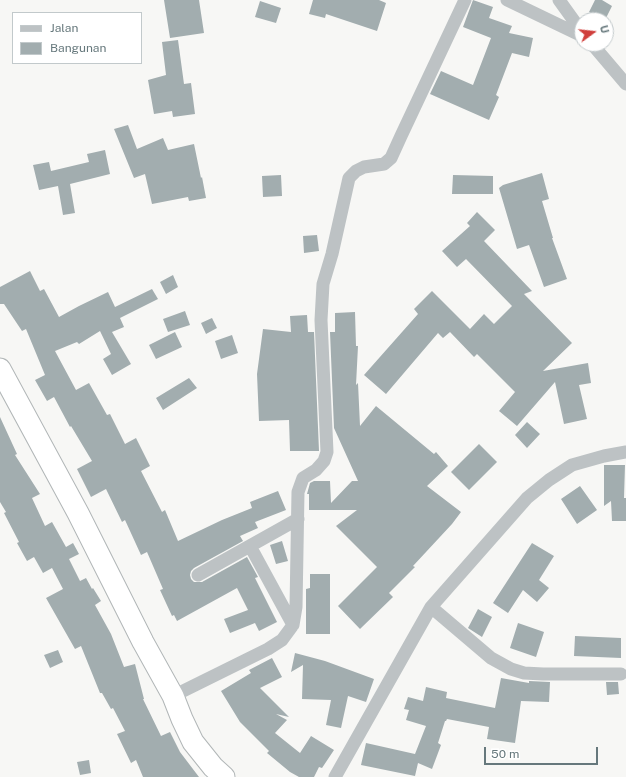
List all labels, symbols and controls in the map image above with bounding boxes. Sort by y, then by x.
legend [12,12,142,64]
north arrow [574,12,614,52]
text: Jalan [50,21,78,35]
text: U [598,24,611,35]
text: Bangunan [50,41,106,55]
scale bar [486,739,600,765]
text: 50 m [491,747,519,761]

